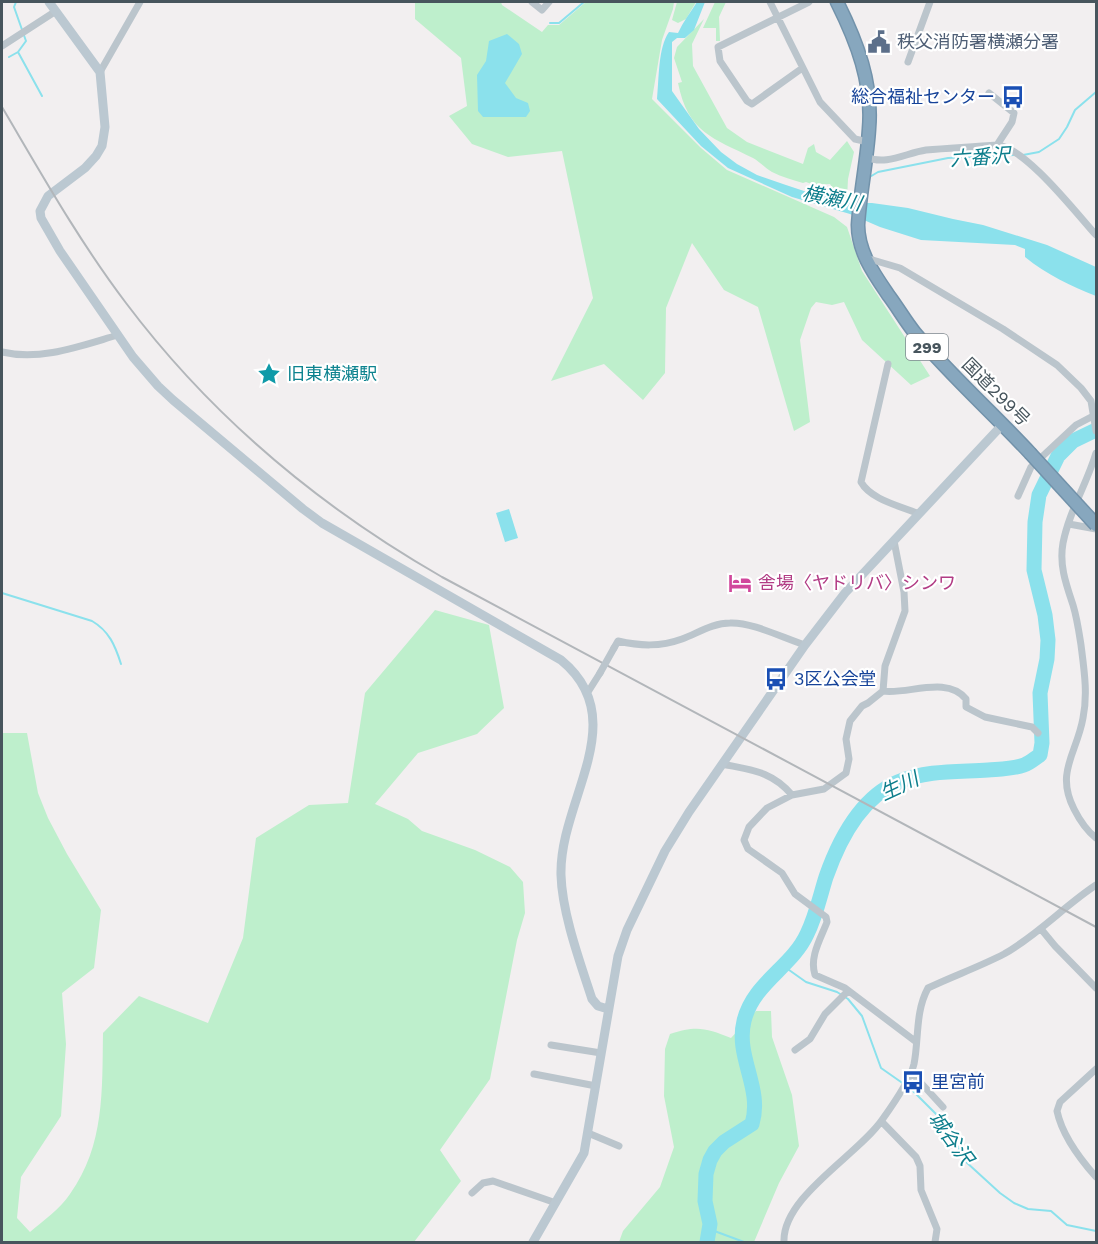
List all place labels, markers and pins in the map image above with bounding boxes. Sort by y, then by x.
public building icon: 秩父消防署横瀬分署 [866,29,892,55]
place label: 秩父消防署横瀬分署 [897,31,1059,52]
bus stop icon: 総合福祉センター [1000,84,1026,110]
place label: 総合福祉センター [851,86,995,107]
place icon: 旧東横瀬駅 [256,361,282,387]
place label: 旧東横瀬駅 [287,363,377,384]
hotel icon: 舎場〈ヤドリバ〉シンワ [727,570,753,596]
place label: 舎場〈ヤドリバ〉シンワ [758,572,956,593]
bus stop icon: 3区公会堂 [763,666,789,692]
place label: 3区公会堂 [794,668,877,689]
bus stop icon: 里宮前 [900,1069,926,1095]
place label: 里宮前 [931,1071,985,1092]

